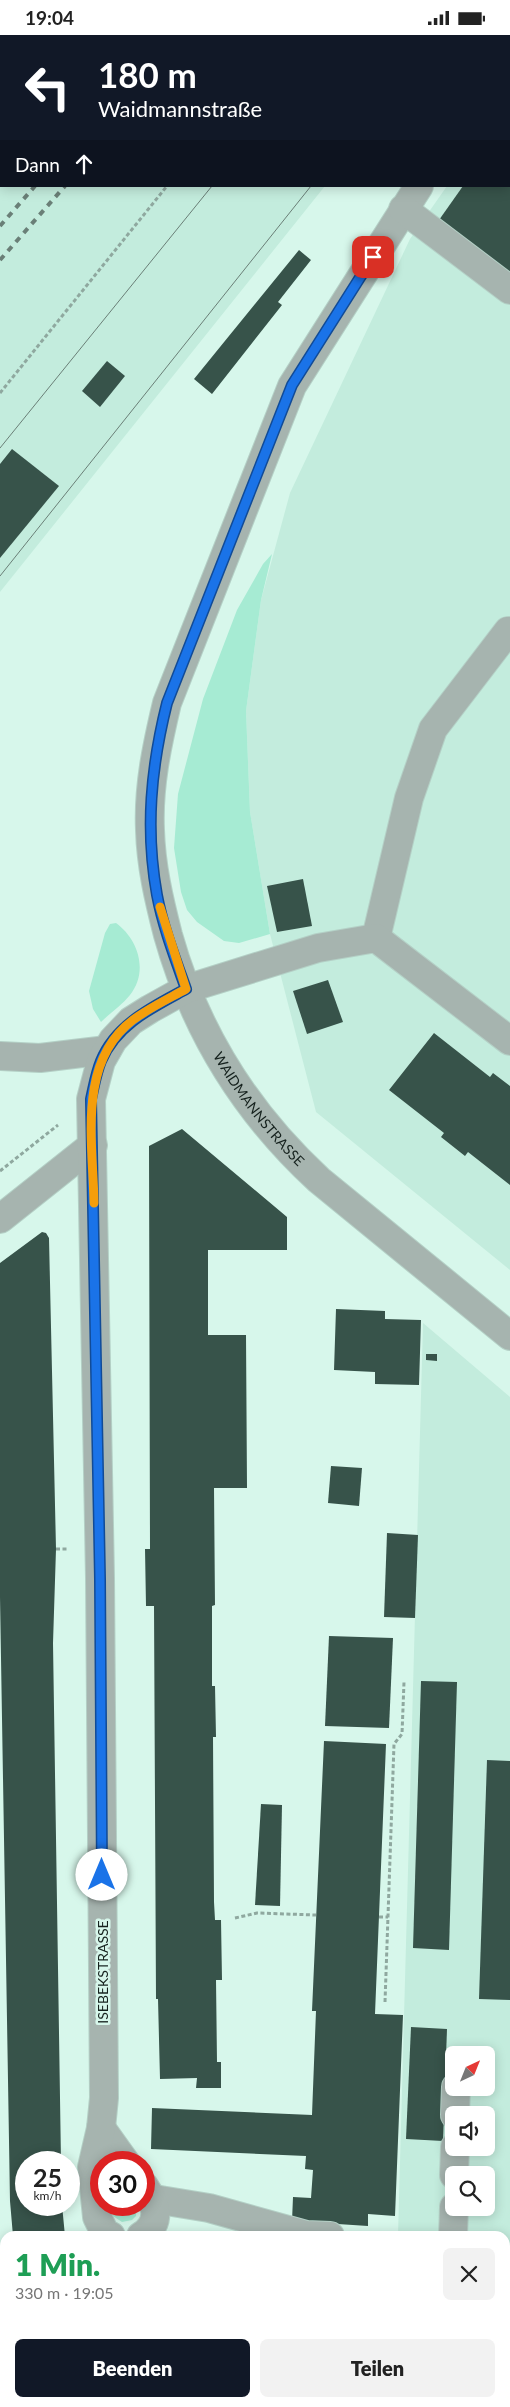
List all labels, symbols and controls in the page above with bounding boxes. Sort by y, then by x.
text: 19:04 [25,6,74,29]
text: 180 m [98,53,197,95]
icon: left [15,55,80,120]
text: Waidmannstraße [98,95,262,122]
icon: ahead [70,150,98,178]
text: Dann [15,153,60,176]
pin [352,236,394,278]
icon: arrive [359,243,387,271]
street label: WAIDMANNSTRASSE [210,1049,308,1169]
position arrow [75,1848,127,1900]
street label: ISEBEKSTRASSE [94,1920,111,2024]
north arrow [445,2046,495,2096]
map controls [445,2046,495,2216]
button: sound [445,2106,495,2156]
speed limit sign: 30 [90,2151,155,2216]
text: 25 [33,2162,62,2192]
button: search [445,2166,495,2216]
text: km/h [33,2188,62,2203]
text: 1 Min. [15,2246,100,2282]
button: close [443,2248,495,2300]
text: 330 m · 19:05 [15,2283,114,2302]
button: Beenden [15,2339,250,2397]
button: Teilen [260,2339,495,2397]

